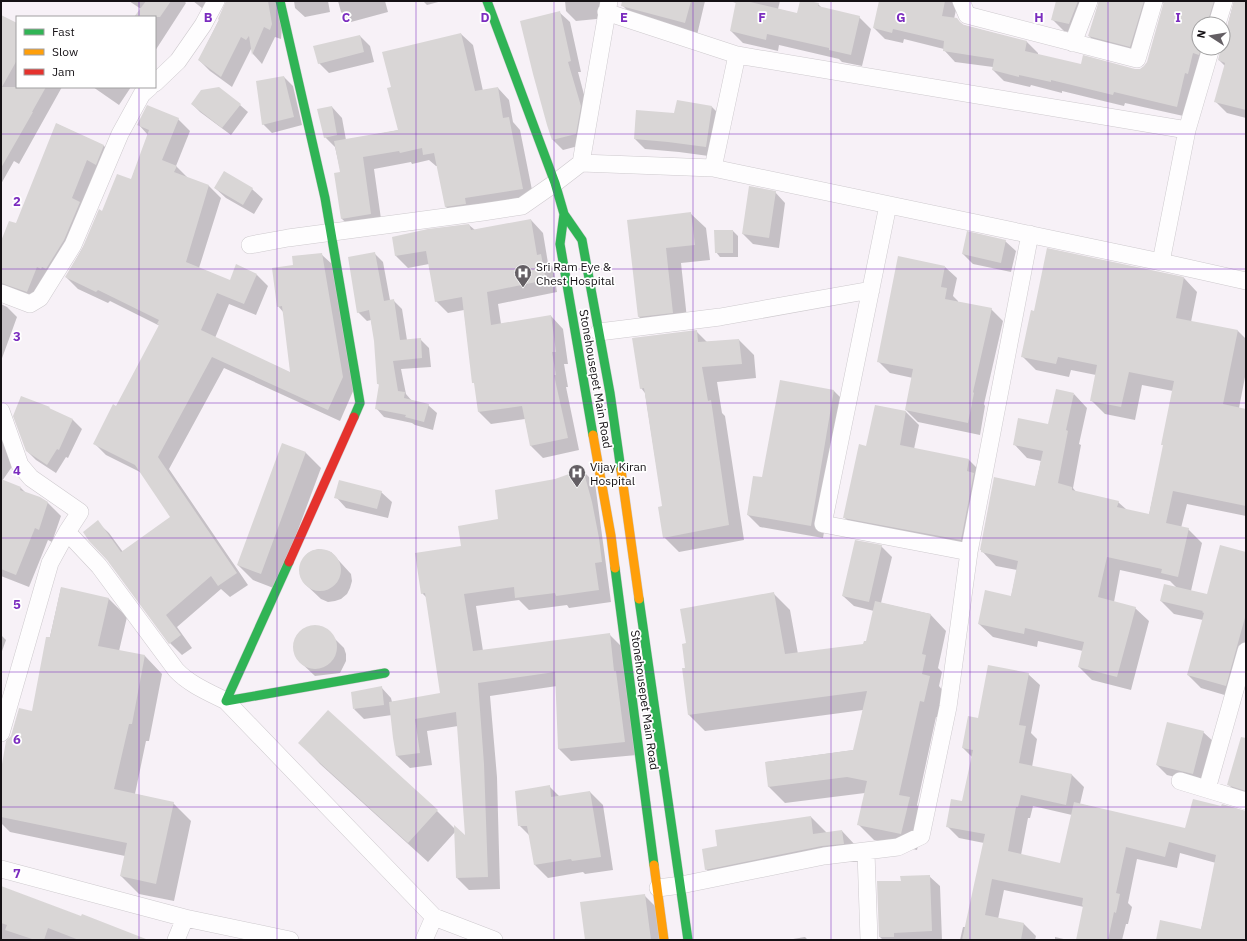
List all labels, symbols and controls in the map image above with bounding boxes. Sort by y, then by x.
text: B [204,9,213,26]
text: C [342,9,351,26]
text: D [480,9,490,26]
text: E [620,9,628,26]
text: F [758,9,766,26]
text: G [896,9,906,26]
text: H [1034,9,1044,26]
text: I [1175,9,1181,26]
legend [16,16,156,88]
north arrow [1191,16,1231,56]
text: Fast [52,24,75,39]
text: N [1194,29,1209,39]
text: Slow [52,44,78,59]
text: Jam [52,64,75,79]
text: 2 [13,193,21,210]
place label: Sri Ram Eye & Chest Hospital [536,259,615,288]
hospital icon: Sri Ram Eye & Chest Hospital [513,263,533,288]
street label: Stonehousepet Main Road [576,308,616,450]
text: 3 [13,328,21,345]
place label: Vijay Kiran Hospital [590,459,647,488]
text: 4 [13,462,21,479]
hospital icon: Vijay Kiran Hospital [567,463,587,488]
text: 5 [13,596,21,613]
street label: Stonehousepet Main Road [628,629,662,771]
text: 6 [13,731,21,748]
text: 7 [13,865,21,882]

